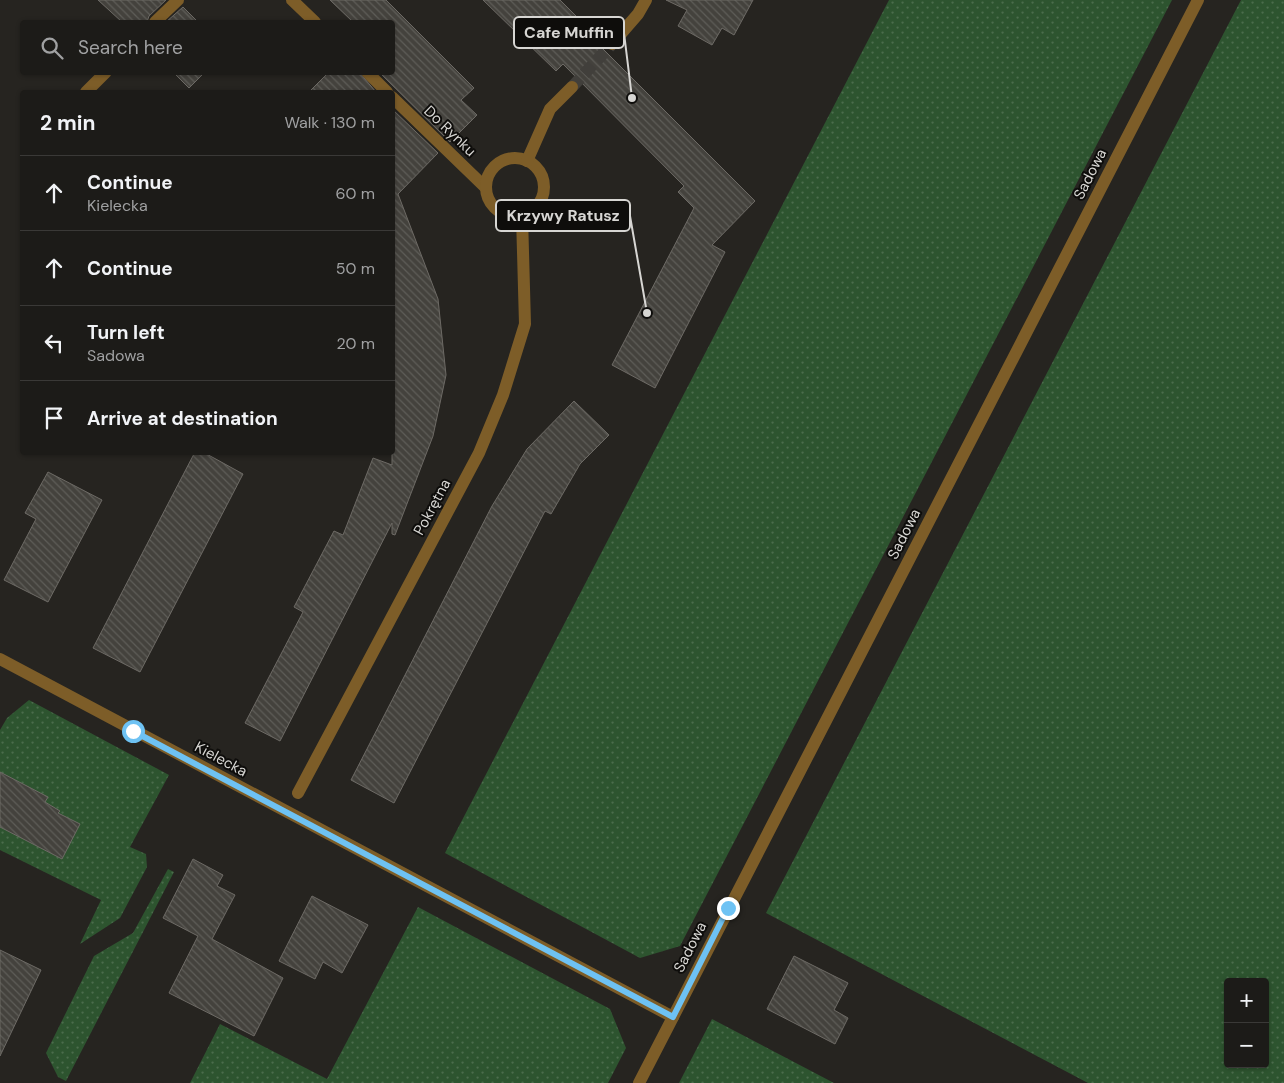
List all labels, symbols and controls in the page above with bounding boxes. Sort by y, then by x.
callout: Cafe Muffin [514,17,624,48]
search box [20,20,395,75]
text: Cafe Muffin [524,22,614,43]
icon: search [38,34,66,62]
text: Search here [78,35,183,60]
street label: Do Rynku [420,101,480,161]
text: 2 min [40,109,96,137]
text: Walk · 130 m [284,112,375,133]
street label: Sadowa [1069,145,1111,203]
text: Continue [87,170,173,195]
icon: ahead [40,179,68,207]
text: 60 m [335,183,375,204]
text: Kielecka [87,195,148,216]
callout: Krzywy Ratusz [496,200,630,231]
text: Krzywy Ratusz [506,205,620,226]
icon: ahead [40,254,68,282]
text: Continue [87,256,173,281]
text: 50 m [336,258,375,279]
text: Turn left [87,320,165,345]
icon: left [40,329,68,357]
text: 20 m [336,333,375,354]
text: Sadowa [87,345,145,366]
icon: arrive [40,404,68,432]
text: Arrive at destination [87,406,278,431]
street label: Pokrętna [409,475,455,539]
street label: Sadowa [883,505,925,563]
route start [122,720,145,743]
street label: Kielecka [191,737,251,781]
route end [717,897,740,920]
street label: Sadowa [669,918,711,976]
map controls [1224,978,1269,1068]
button: + [1224,978,1269,1023]
button: − [1224,1023,1269,1068]

